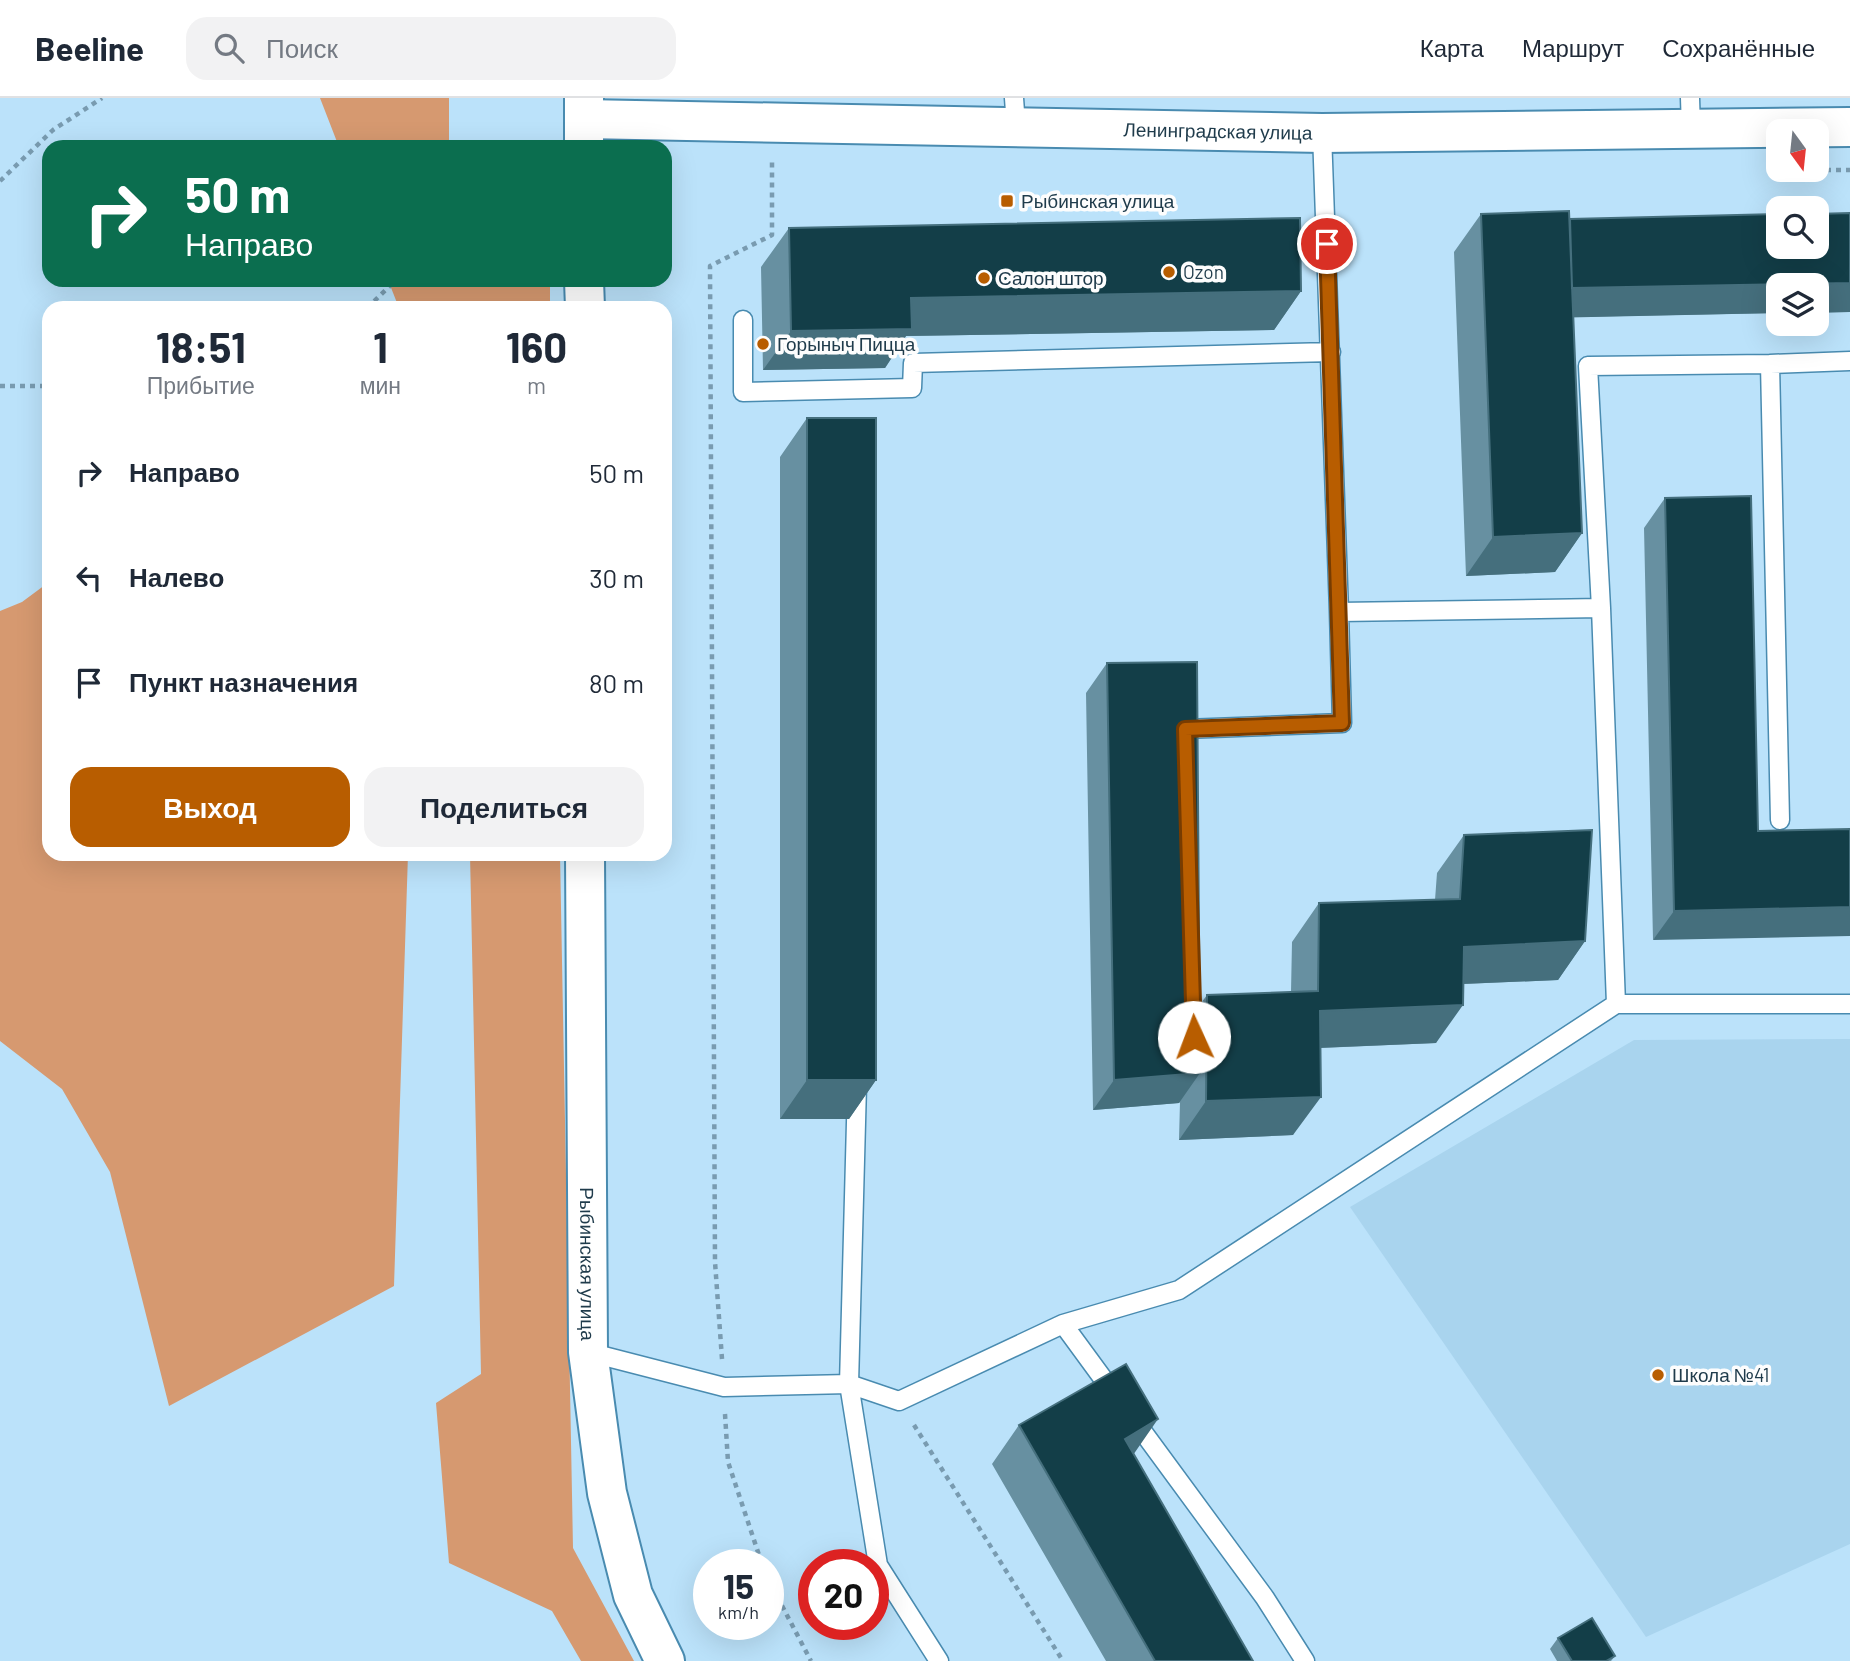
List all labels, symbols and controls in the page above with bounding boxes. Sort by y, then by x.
search box [186,17,676,80]
text: Beeline [35,28,144,68]
icon: search [210,29,248,67]
text: Поиск [266,32,338,63]
text: Карта [1420,33,1484,62]
text: Маршрут [1522,33,1624,62]
text: Сохранённые [1662,33,1815,62]
street label: Ленинградская улица [1123,117,1313,144]
north arrow [1766,119,1829,182]
map controls [1766,119,1829,336]
text: 50 m [185,164,290,223]
icon: right [70,168,161,259]
place label: Рыбинская улица [1021,189,1175,212]
marker: Рыбинская улица [999,193,1015,209]
button: search [1766,196,1829,259]
pin [1297,214,1357,274]
text: Направо [185,224,313,262]
icon: arrive [1308,225,1346,263]
place label: Ozon [1183,260,1224,283]
marker: Ozon [1161,264,1177,280]
place label: Салон штор [998,266,1104,289]
marker: Салон штор [976,270,992,286]
button: layers [1766,273,1829,336]
text: 18:51 [156,321,246,371]
text: 1 [373,321,388,371]
text: 160 [506,321,567,371]
place label: Горыныч Пицца [777,332,916,355]
marker: Горыныч Пицца [755,336,771,352]
text: Прибытие [147,371,255,399]
text: мин [360,371,401,399]
text: m [527,371,546,399]
icon: right [70,454,108,492]
text: Направо [129,456,240,487]
text: 50 m [589,457,644,488]
icon: left [70,559,108,597]
text: Налево [129,561,224,592]
text: 30 m [589,562,644,593]
icon: arrive [70,664,108,702]
text: Пункт назначения [129,666,358,697]
text: 80 m [589,667,644,698]
button: Выход [70,767,350,847]
button: Поделиться [364,767,644,847]
position arrow [1157,1000,1231,1074]
street label: Рыбинская улица [576,1187,600,1341]
place label: Школа №41 [1672,1363,1769,1386]
marker: Школа №41 [1650,1367,1666,1383]
speed limit sign: 20 [798,1549,889,1640]
text: 15 [723,1564,754,1606]
text: km/h [718,1601,759,1623]

